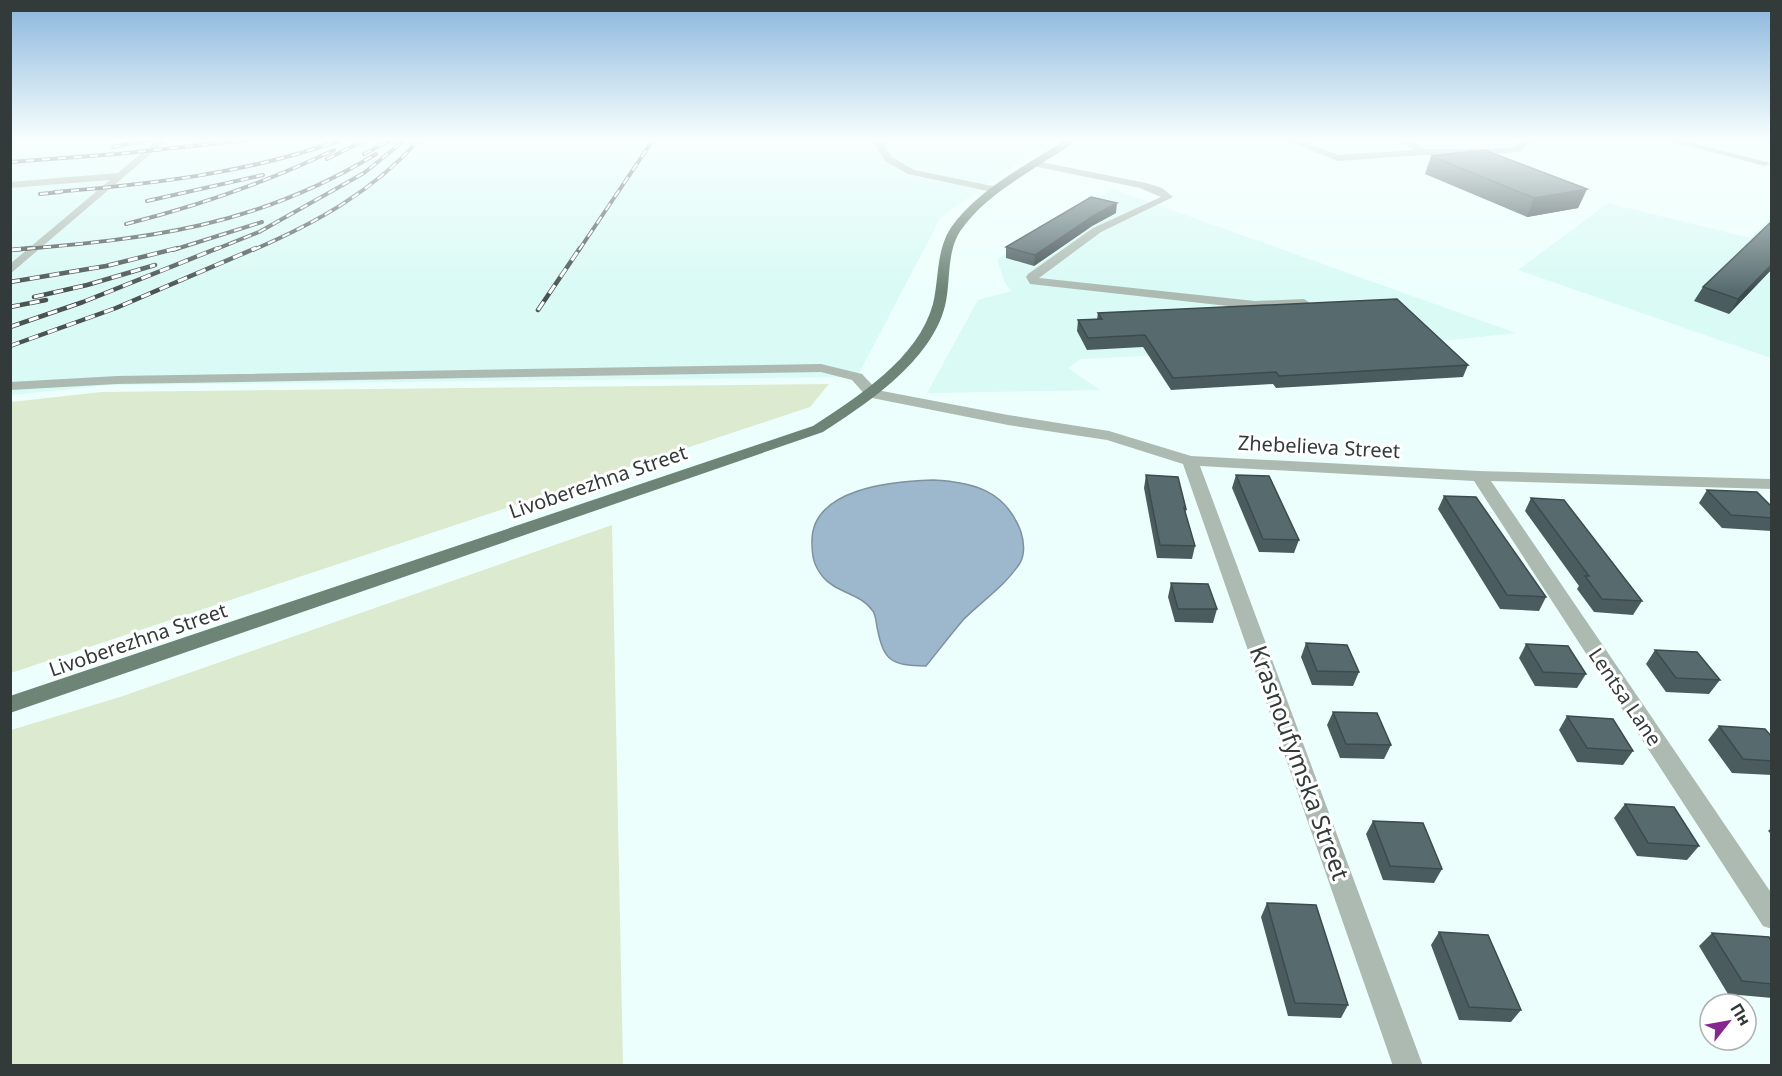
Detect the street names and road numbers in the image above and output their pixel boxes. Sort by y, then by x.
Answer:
street label: Zhebelieva Street [1237,429,1401,464]
street label: Livoberezhna Street [505,438,691,525]
street label: Livoberezhna Street [45,596,231,683]
street label: Krasnoufymska Street [1243,641,1358,885]
street label: Lentsa Lane [1583,642,1668,751]

